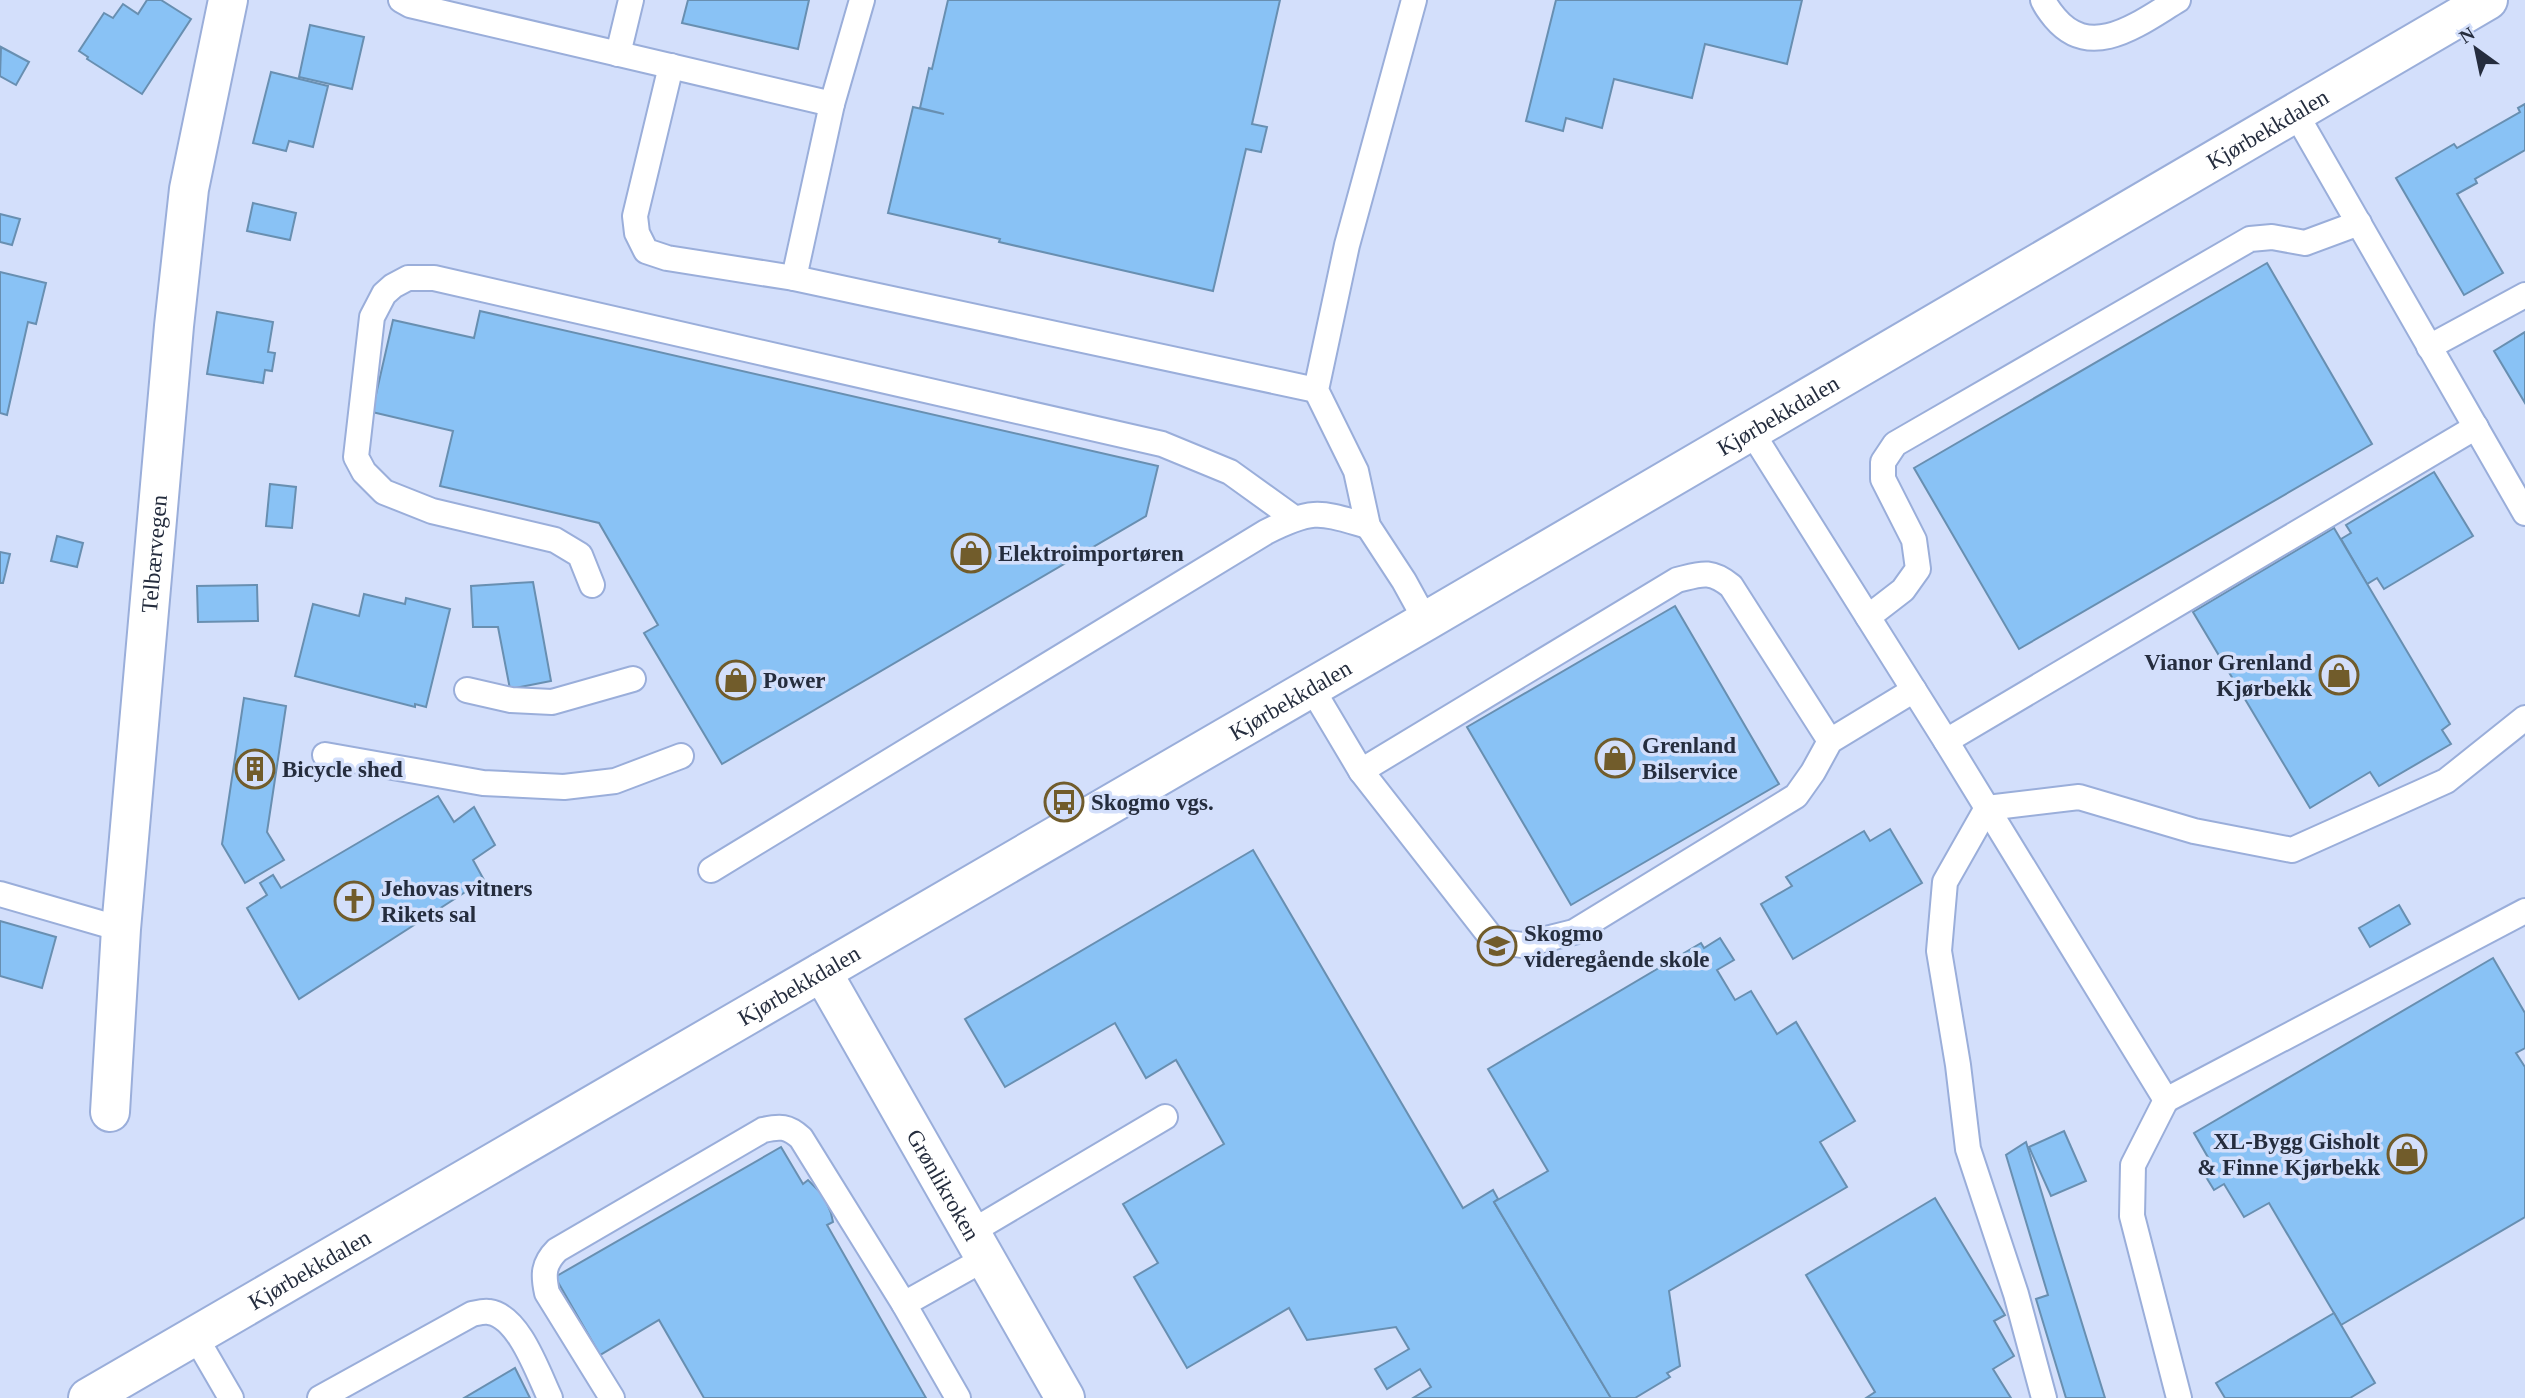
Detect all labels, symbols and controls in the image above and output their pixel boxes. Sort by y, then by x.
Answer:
north arrow [2441,14,2511,84]
text: N [2456,22,2479,48]
street label: Kjørbekkdalen [2202,83,2333,174]
street label: Kjørbekkdalen [1713,370,1844,460]
street label: Telbærvegen [136,493,172,614]
shop icon: Elektroimportøren [950,532,992,574]
place label: Elektroimportøren [998,541,1184,566]
place label: Vianor Grenland Kjørbekk [2144,650,2312,701]
shop icon: Vianor Grenland Kjørbekk [2318,654,2360,696]
street label: Kjørbekkdalen [1225,655,1356,745]
shop icon: Power [715,659,757,701]
place label: Power [763,668,826,693]
place label: Grenland Bilservice [1642,733,1738,784]
shop icon: Grenland Bilservice [1594,737,1636,779]
building icon: Bicycle shed [234,748,276,790]
place label: Bicycle shed [282,757,403,782]
bus stop icon: Skogmo vgs. [1043,781,1085,823]
place label: Skogmo vgs. [1091,790,1214,815]
place label: Jehovas vitners Rikets sal [381,876,532,927]
church icon: Jehovas vitners Rikets sal [333,880,375,922]
place label: Skogmo videregående skole [1524,921,1709,972]
school or university icon: Skogmo videregående skole [1476,925,1518,967]
street label: Kjørbekkdalen [733,940,865,1030]
street label: Grønlikroken [902,1125,985,1245]
place label: XL-Bygg Gisholt & Finne Kjørbekk [2197,1129,2380,1180]
shop icon: XL-Bygg Gisholt & Finne Kjørbekk [2386,1133,2428,1175]
street label: Kjørbekkdalen [244,1224,375,1315]

